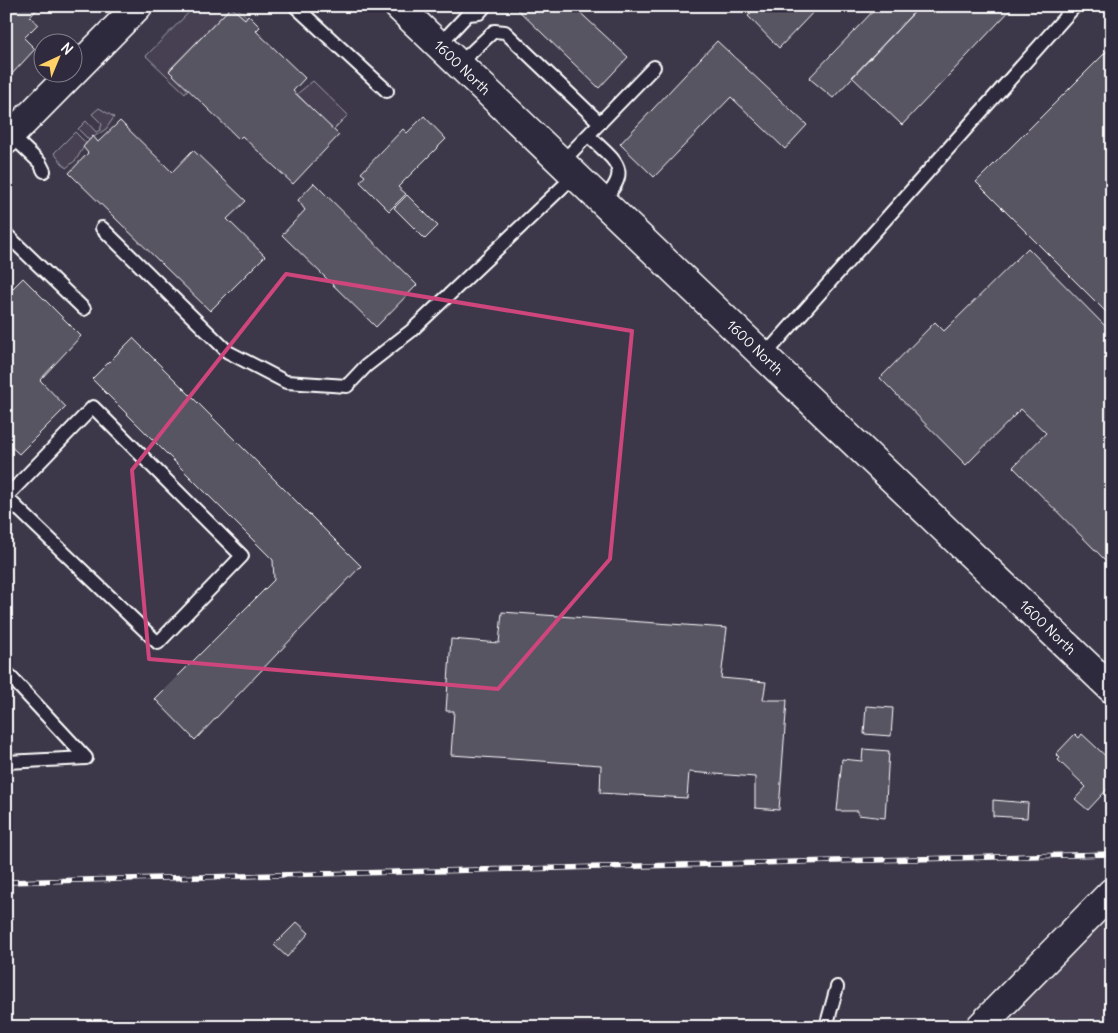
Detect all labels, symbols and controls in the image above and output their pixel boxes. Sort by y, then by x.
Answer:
north arrow [32,32,82,82]
street label: 1600 North [430,36,494,99]
text: N [57,39,77,58]
street label: 1600 North [723,316,787,379]
street label: 1600 North [1016,596,1080,659]

